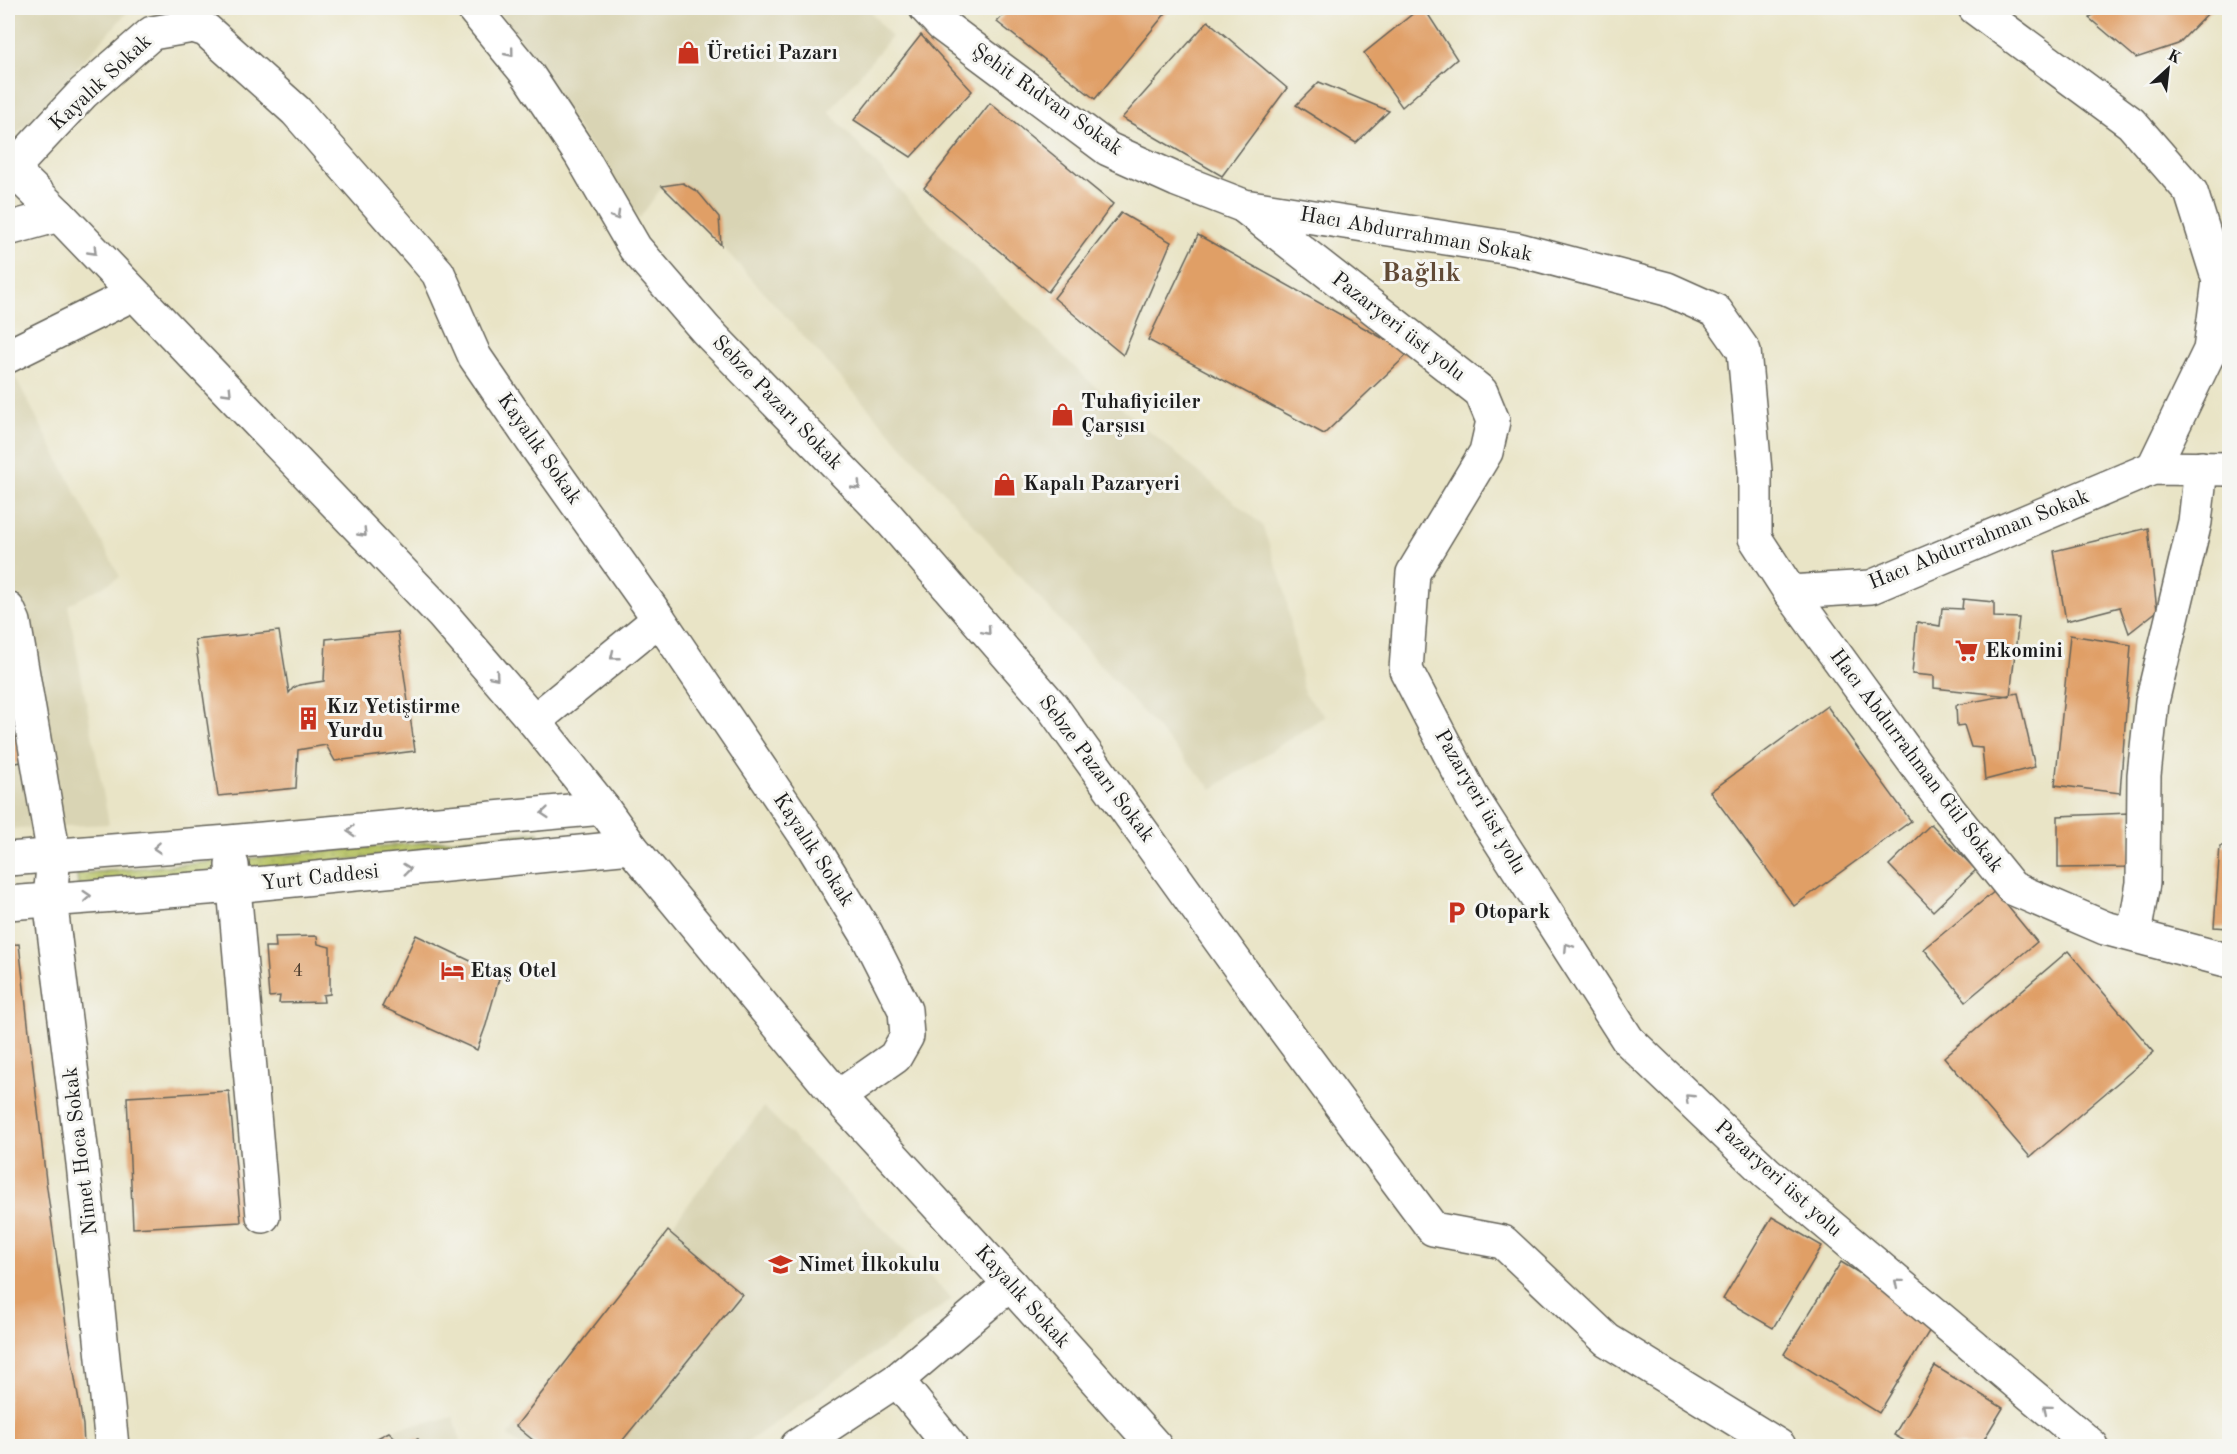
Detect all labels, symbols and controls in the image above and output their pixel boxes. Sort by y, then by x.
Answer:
street label: Kayalık Sokak [46,31,156,135]
north arrow [2138,39,2198,99]
shop icon: Üretici Pazarı [675,40,701,66]
place label: Üretici Pazarı [706,40,838,64]
street label: Şehit Rıdvan Sokak [968,40,1126,160]
one-way arrow [502,46,513,57]
text: K [2165,47,2183,67]
street label: Hacı Abdurrahman Sokak [1298,204,1534,266]
one-way arrow [609,210,620,220]
one-way arrow [86,245,97,255]
district label: Bağlık [1381,260,1461,287]
street label: Pazaryeri üst yolu [1327,269,1469,385]
street label: Sebze Pazarı Sokak [708,332,846,474]
one-way arrow [221,386,232,396]
street label: Kayalık Sokak [493,390,585,509]
place label: Tuhafiyiciler Çarşısı [1081,392,1201,437]
shop icon: Tuhafiyiciler Çarşısı [1050,401,1076,427]
shop icon: Kapalı Pazaryeri [992,471,1018,497]
place label: Kapalı Pazaryeri [1023,474,1180,495]
one-way arrow [850,478,861,489]
street label: Hacı Abdurrahman Sokak [1866,486,2092,594]
one-way arrow [356,526,367,536]
one-way arrow [980,624,991,635]
supermarket icon: Ekomini [1954,638,1980,664]
place label: Ekomini [1985,641,2063,662]
street label: Hacı Abdurrahman Gül Sokak [1825,645,2007,877]
one-way arrow [610,649,621,660]
one-way arrow [488,669,499,680]
street label: Sebze Pazarı Sokak [1034,692,1158,846]
place label: Kız Yetiştirme Yurdu [326,697,460,742]
building icon: Kız Yetiştirme Yurdu [295,706,321,732]
street label: Pazaryeri üst yolu [1430,726,1530,878]
street label: Kayalık Sokak [769,790,857,911]
one-way arrow [541,806,550,819]
one-way arrow [346,824,356,837]
one-way arrow [152,841,161,854]
street label: Yurt Caddesi [260,861,380,895]
one-way arrow [402,863,411,876]
one-way arrow [82,890,91,903]
parking icon: Otopark [1443,899,1469,925]
place label: Otopark [1474,902,1550,923]
one-way arrow [1564,943,1575,954]
hotel icon: Etaş Otel [439,958,465,984]
place label: Etaş Otel [470,961,557,982]
house number: 4 [293,962,303,980]
street label: Nimet Hoca Sokak [60,1066,102,1236]
one-way arrow [1685,1095,1696,1106]
street label: Pazaryeri üst yolu [1710,1117,1846,1241]
street label: Kayalık Sokak [971,1241,1074,1353]
school or university icon: Nimet İlkokulu [767,1252,793,1278]
place label: Nimet İlkokulu [798,1252,940,1276]
one-way arrow [1894,1279,1905,1290]
one-way arrow [2043,1405,2054,1416]

